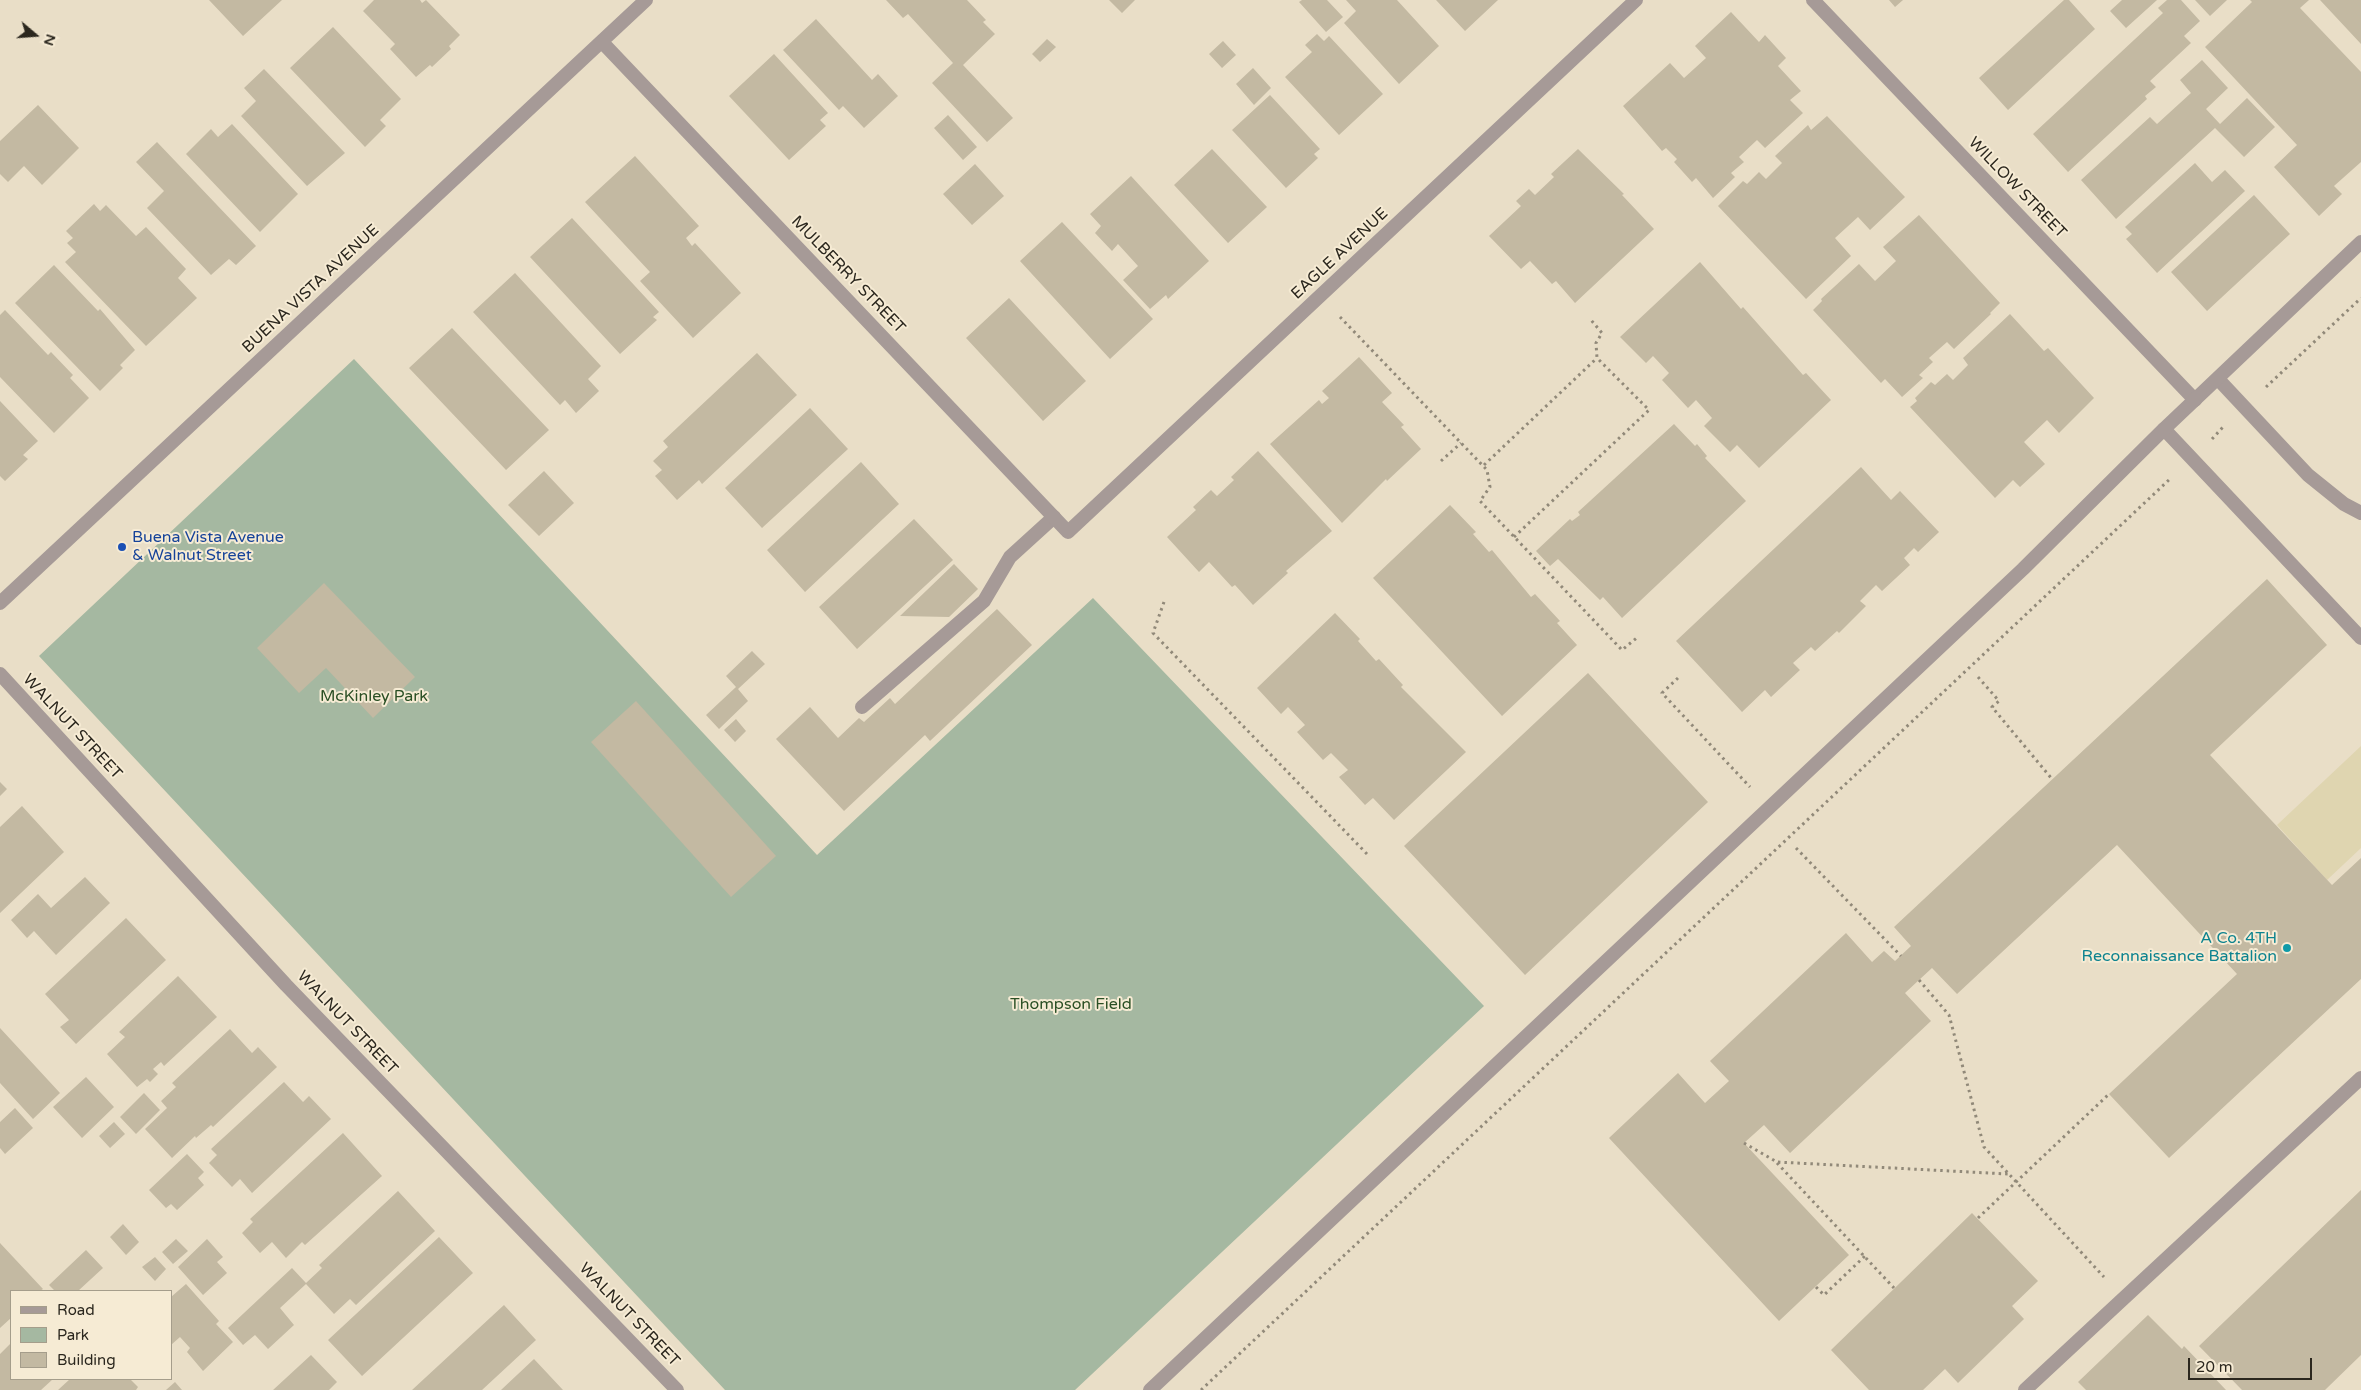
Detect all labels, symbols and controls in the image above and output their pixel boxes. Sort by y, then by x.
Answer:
north arrow [10,10,60,60]
text: N [40,32,60,48]
street label: WILLOW STREET [1964,133,2070,243]
street label: EAGLE AVENUE [1288,204,1392,304]
street label: MULBERRY STREET [787,212,909,338]
street label: BUENA VISTA AVENUE [239,221,383,357]
place label: Buena Vista Avenue & Walnut Street [132,528,284,566]
marker: Buena Vista Avenue & Walnut Street [116,541,128,553]
street label: WALNUT STREET [18,670,126,784]
park label: McKinley Park [320,687,428,707]
place label: A Co. 4TH Reconnaissance Battalion [2082,929,2277,967]
marker: A Co. 4TH Reconnaissance Battalion [2281,942,2293,954]
street label: WALNUT STREET [293,967,401,1079]
park label: Thompson Field [1010,995,1132,1015]
street label: WALNUT STREET [575,1259,683,1371]
legend [10,1290,172,1380]
text: Road [57,1301,95,1319]
text: Park [57,1326,89,1344]
scale bar [2191,1348,2315,1380]
text: Building [57,1351,116,1369]
text: 20 m [2196,1358,2233,1376]

